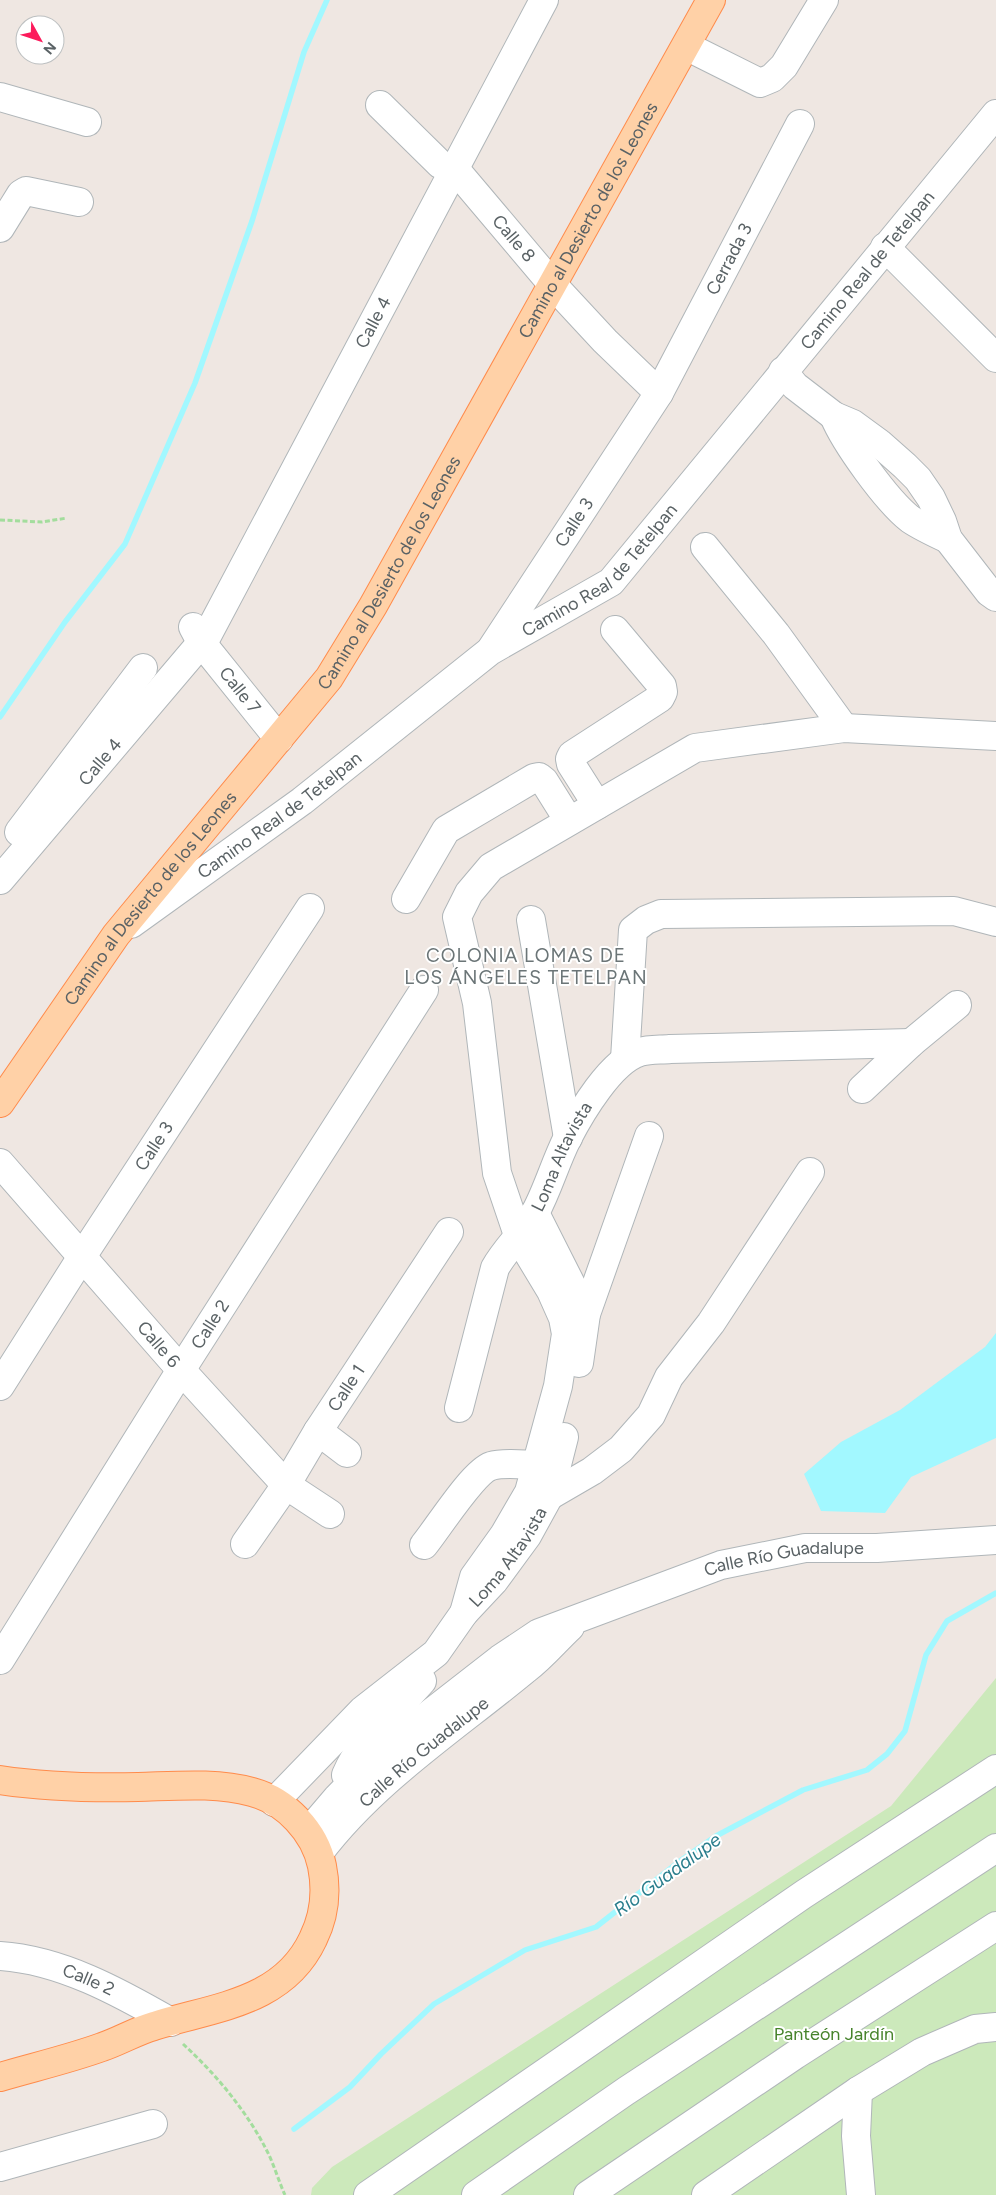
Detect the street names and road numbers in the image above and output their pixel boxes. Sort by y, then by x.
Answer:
street label: Camino al Desierto de los Leones [514,98,663,342]
street label: Camino Real de Tetelpan [796,186,939,354]
street label: Calle 8 [487,210,540,267]
street label: Cerrada 3 [701,219,757,299]
street label: Calle 4 [350,293,396,352]
street label: Camino al Desierto de los Leones [313,452,465,694]
street label: Calle 3 [550,494,598,551]
street label: Camino Real de Tetelpan [518,499,682,642]
street label: Calle 7 [214,662,266,719]
street label: Calle 4 [74,733,127,790]
street label: Camino Real de Tetelpan [193,747,366,884]
street label: Camino al Desierto de los Leones [60,787,241,1010]
street label: Loma Altavista [527,1098,597,1215]
street label: Calle 3 [130,1118,178,1175]
street label: Calle 2 [186,1296,234,1353]
street label: Calle 6 [132,1317,185,1372]
street label: Calle 1 [323,1360,370,1416]
street label: Loma Altavista [464,1503,552,1612]
street label: Calle Río Guadalupe [701,1536,864,1581]
street label: Calle Río Guadalupe [354,1692,493,1812]
street label: Calle 2 [59,1959,118,2000]

